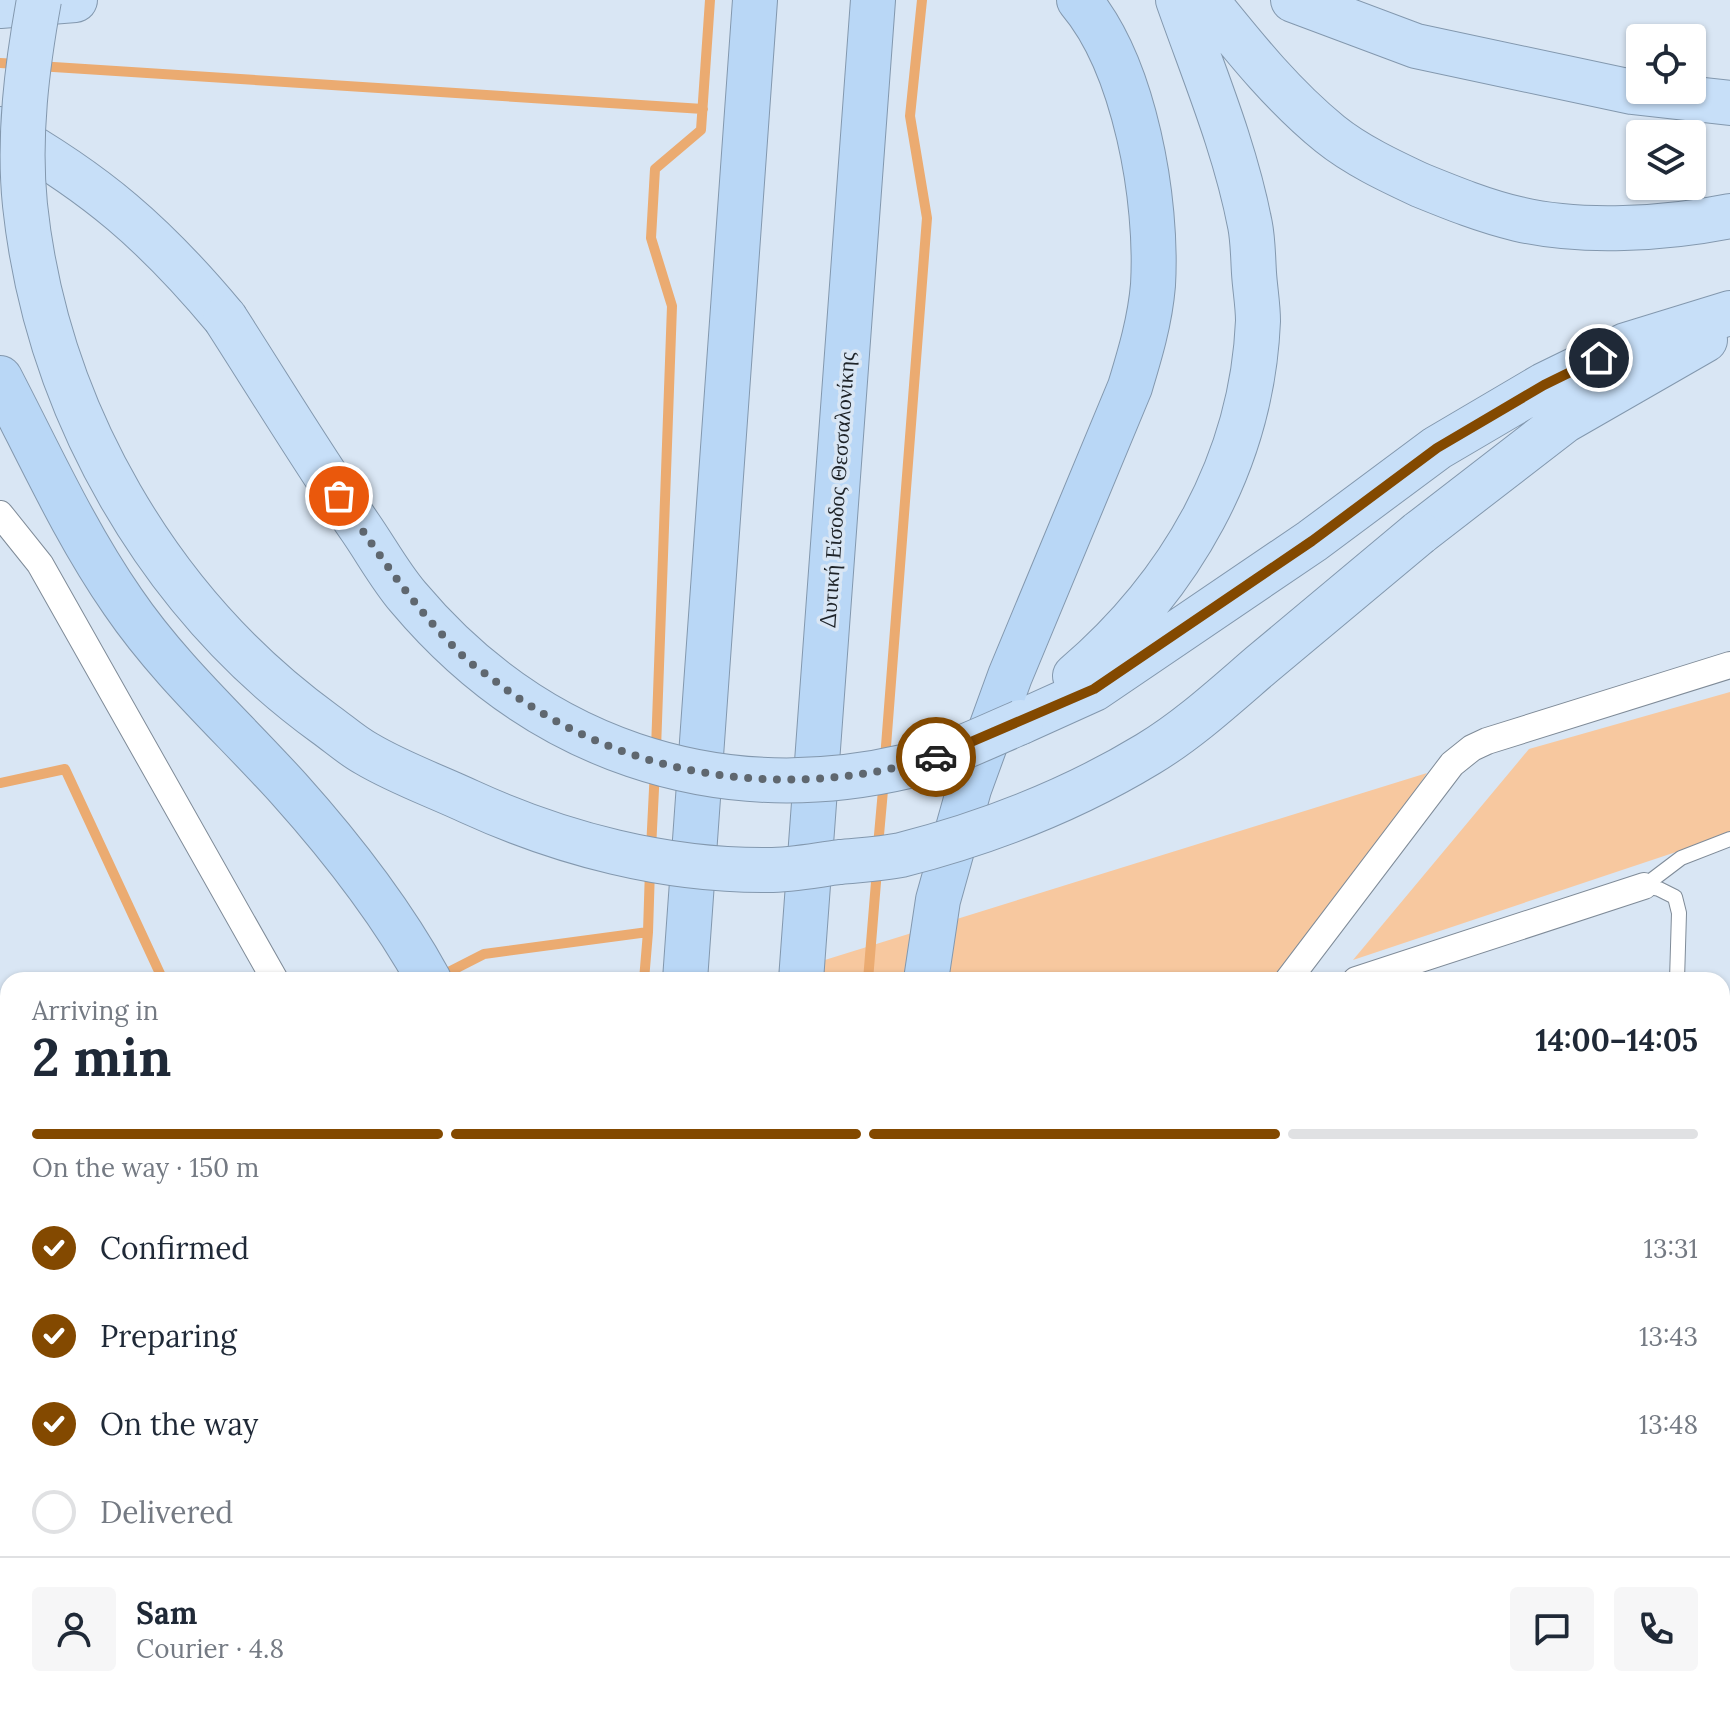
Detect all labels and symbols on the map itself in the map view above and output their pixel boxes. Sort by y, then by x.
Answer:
pin [1565,324,1633,392]
street label: Δυτική Είσοδος Θεσσαλονίκης [813,351,861,629]
pin [305,462,373,530]
courier [896,717,976,797]

